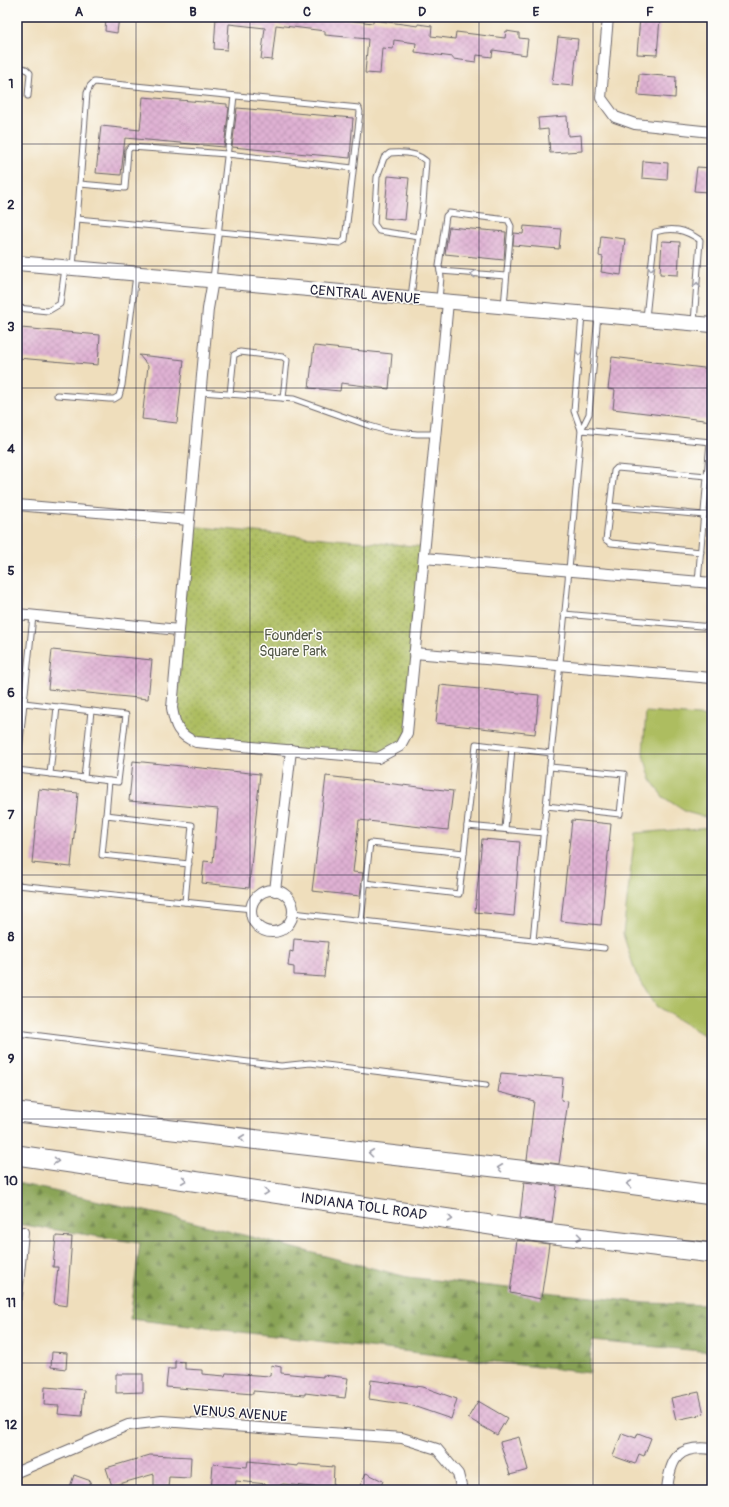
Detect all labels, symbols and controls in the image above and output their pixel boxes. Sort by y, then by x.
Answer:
text: A [75,4,84,20]
text: B [189,4,197,20]
text: C [303,4,311,20]
text: D [418,4,426,20]
text: E [533,4,540,20]
text: F [646,4,654,20]
text: 1 [8,76,14,92]
text: 2 [7,197,15,213]
one-way arrow [647,265,656,271]
one-way arrow [470,269,476,278]
street label: CENTRAL AVENUE [309,281,421,308]
one-way arrow [692,282,701,288]
text: 3 [7,319,15,335]
one-way arrow [575,350,584,356]
text: 4 [7,441,15,457]
text: 5 [7,563,15,579]
park label: Founder's Square Park [259,627,327,660]
text: 6 [7,685,15,701]
text: 7 [8,807,15,823]
text: 8 [8,929,15,945]
text: 9 [8,1051,15,1067]
one-way arrow [239,1134,245,1143]
one-way arrow [368,1149,374,1158]
one-way arrow [53,1156,59,1165]
one-way arrow [497,1164,503,1173]
text: 10 [4,1173,18,1189]
one-way arrow [181,1175,187,1184]
one-way arrow [626,1180,632,1189]
one-way arrow [263,1187,269,1196]
street label: INDIANA TOLL ROAD [300,1189,428,1224]
one-way arrow [447,1214,453,1223]
one-way arrow [576,1232,582,1241]
text: 11 [6,1295,16,1311]
street label: VENUS AVENUE [192,1402,288,1425]
text: 12 [5,1417,17,1433]

